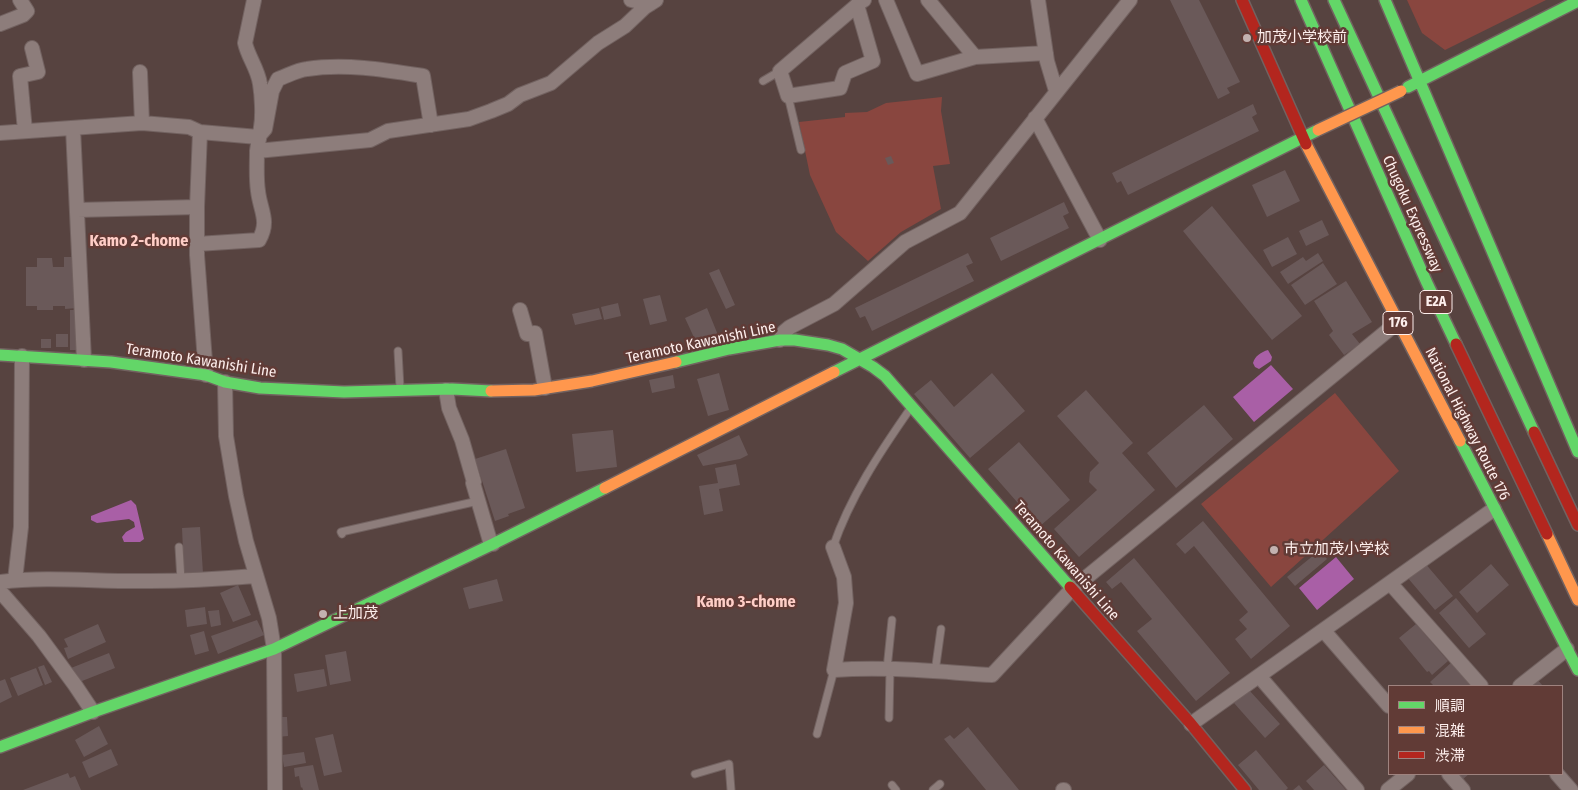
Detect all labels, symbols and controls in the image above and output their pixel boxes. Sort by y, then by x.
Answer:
place label: 加茂小学校前 [1257,29,1347,47]
marker: 加茂小学校前 [1241,32,1253,44]
street label: Chugoku Expressway [1378,153,1446,275]
district label: Kamo 2-chome [90,232,188,252]
road number: E2A [1420,290,1452,314]
road number: 176 [1383,312,1413,334]
street label: Teramoto Kawanishi Line [625,318,777,368]
street label: Teramoto Kawanishi Line [124,340,278,382]
street label: National Highway Route 176 [1421,345,1513,503]
street label: Teramoto Kawanishi Line [1009,498,1123,624]
place label: 市立加茂小学校 [1284,541,1389,559]
marker: 市立加茂小学校 [1268,544,1280,556]
district label: Kamo 3-chome [697,593,795,613]
place label: 上加茂 [333,605,378,623]
marker: 上加茂 [317,608,329,620]
legend [1388,685,1563,775]
text: 順調 [1435,697,1465,715]
text: 混雑 [1435,722,1465,740]
text: 渋滞 [1435,747,1465,765]

